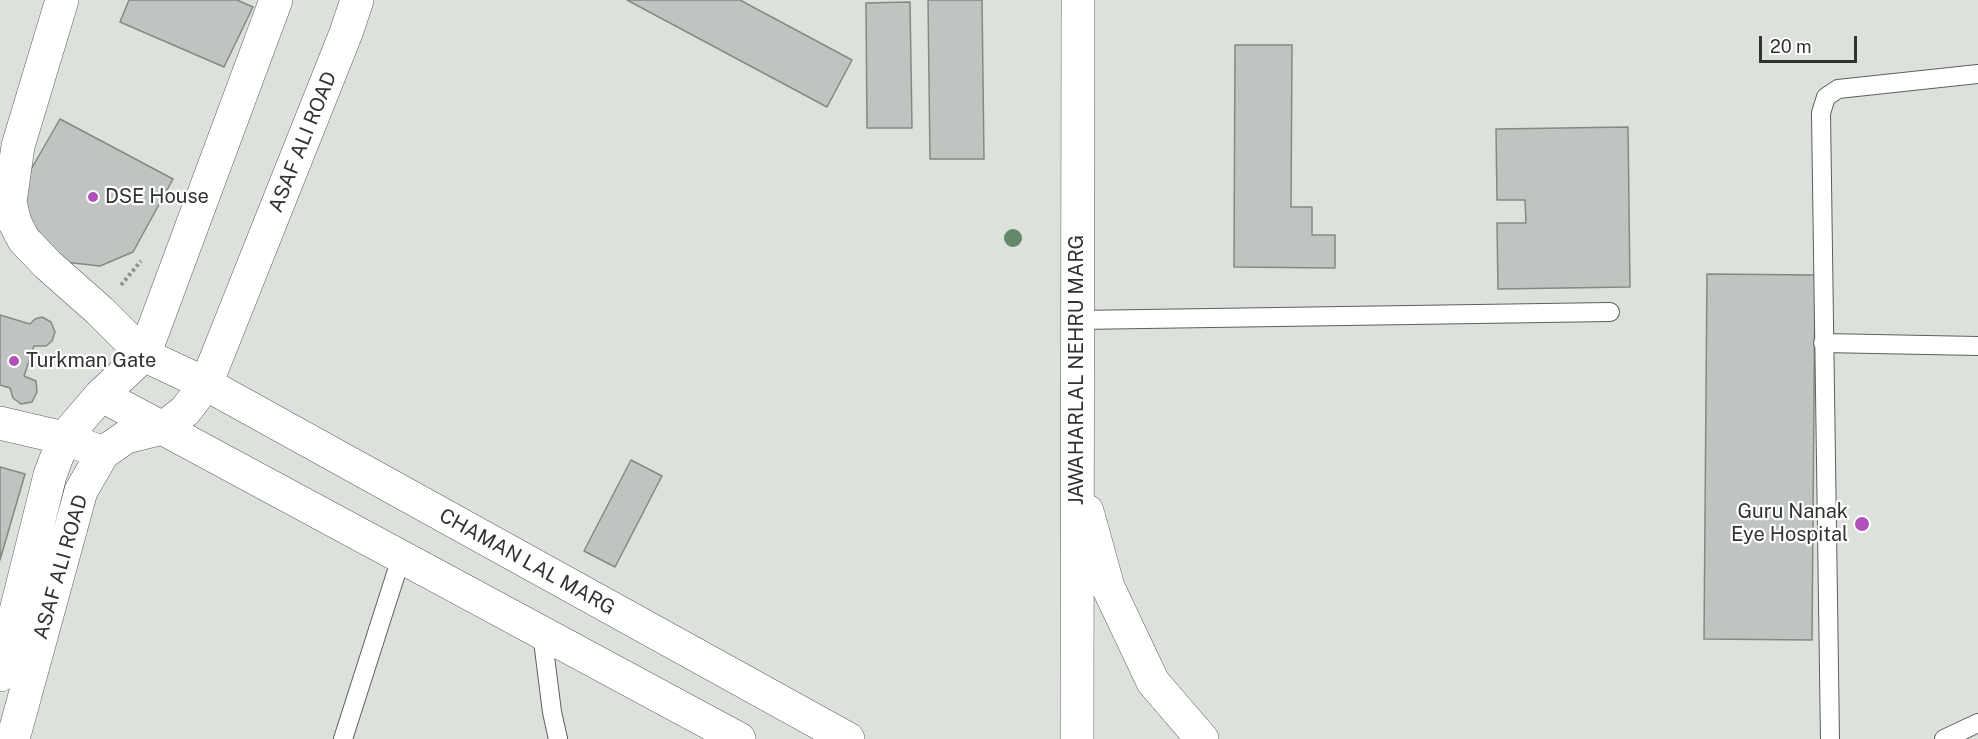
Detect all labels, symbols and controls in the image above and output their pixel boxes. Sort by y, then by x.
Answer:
scale bar [1762,24,1860,62]
text: 20 m [1770,36,1812,57]
street label: ASAF ALI ROAD [264,68,342,216]
place label: DSE House [105,185,209,209]
marker: DSE House [86,190,100,204]
street label: JAWAHARLAL NEHRU MARG [1065,235,1089,505]
place label: Turkman Gate [26,349,156,373]
marker: Turkman Gate [7,354,21,368]
street label: ASAF ALI ROAD [29,492,93,642]
place label: Guru Nanak Eye Hospital [1731,500,1848,547]
street label: CHAMAN LAL MARG [435,504,619,620]
marker: Guru Nanak Eye Hospital [1853,515,1871,533]

